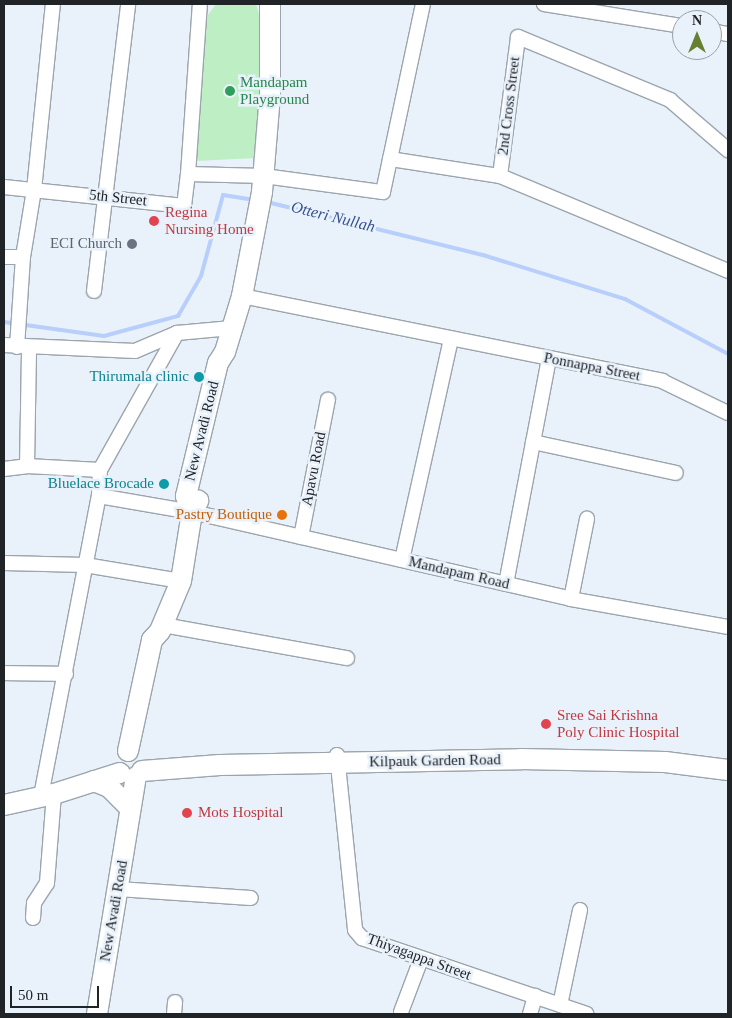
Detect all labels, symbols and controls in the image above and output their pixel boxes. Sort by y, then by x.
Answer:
north arrow [672,10,722,60]
text: N [692,13,702,28]
street label: 2nd Cross Street [494,56,524,156]
place label: Mandapam Playground [240,73,309,108]
marker: Mandapam Playground [224,85,236,97]
street label: 5th Street [88,186,148,210]
water label: Otteri Nullah [289,197,377,237]
place label: Regina Nursing Home [165,203,254,238]
marker: Regina Nursing Home [147,214,161,228]
place label: ECI Church [50,235,122,253]
marker: ECI Church [126,238,138,250]
street label: Ponnappa Street [542,349,642,385]
place label: Thirumala clinic [89,368,189,386]
marker: Thirumala clinic [193,371,205,383]
street label: New Avadi Road [181,379,223,483]
street label: Apavu Road [298,430,330,508]
place label: Bluelace Brocade [48,475,154,493]
marker: Bluelace Brocade [158,478,170,490]
place label: Pastry Boutique [176,506,272,524]
marker: Pastry Boutique [276,509,288,521]
street label: Mandapam Road [407,553,511,593]
place label: Sree Sai Krishna Poly Clinic Hospital [557,706,680,741]
marker: Sree Sai Krishna Poly Clinic Hospital [539,717,553,731]
street label: Kilpauk Garden Road [369,751,501,771]
place label: Mots Hospital [198,804,283,822]
marker: Mots Hospital [180,806,194,820]
street label: New Avadi Road [96,859,132,963]
street label: Thiyagappa Street [364,930,474,984]
scale bar [12,976,101,1008]
text: 50 m [18,987,48,1003]

